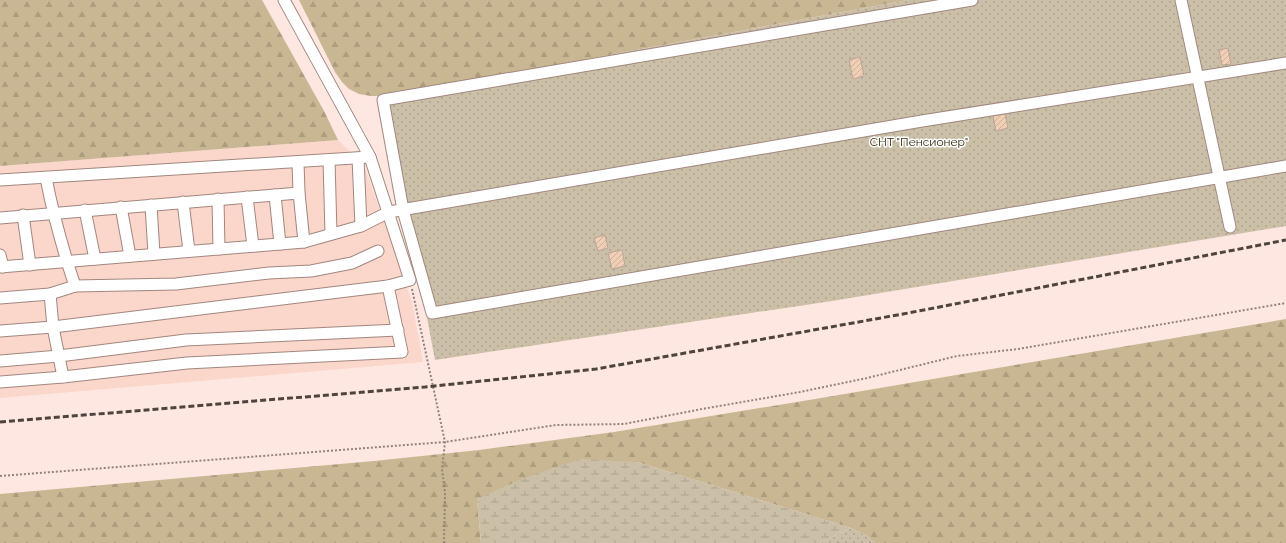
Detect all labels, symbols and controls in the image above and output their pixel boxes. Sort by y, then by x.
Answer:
park label: СНТ "Пенсионер" [870,135,968,149]

